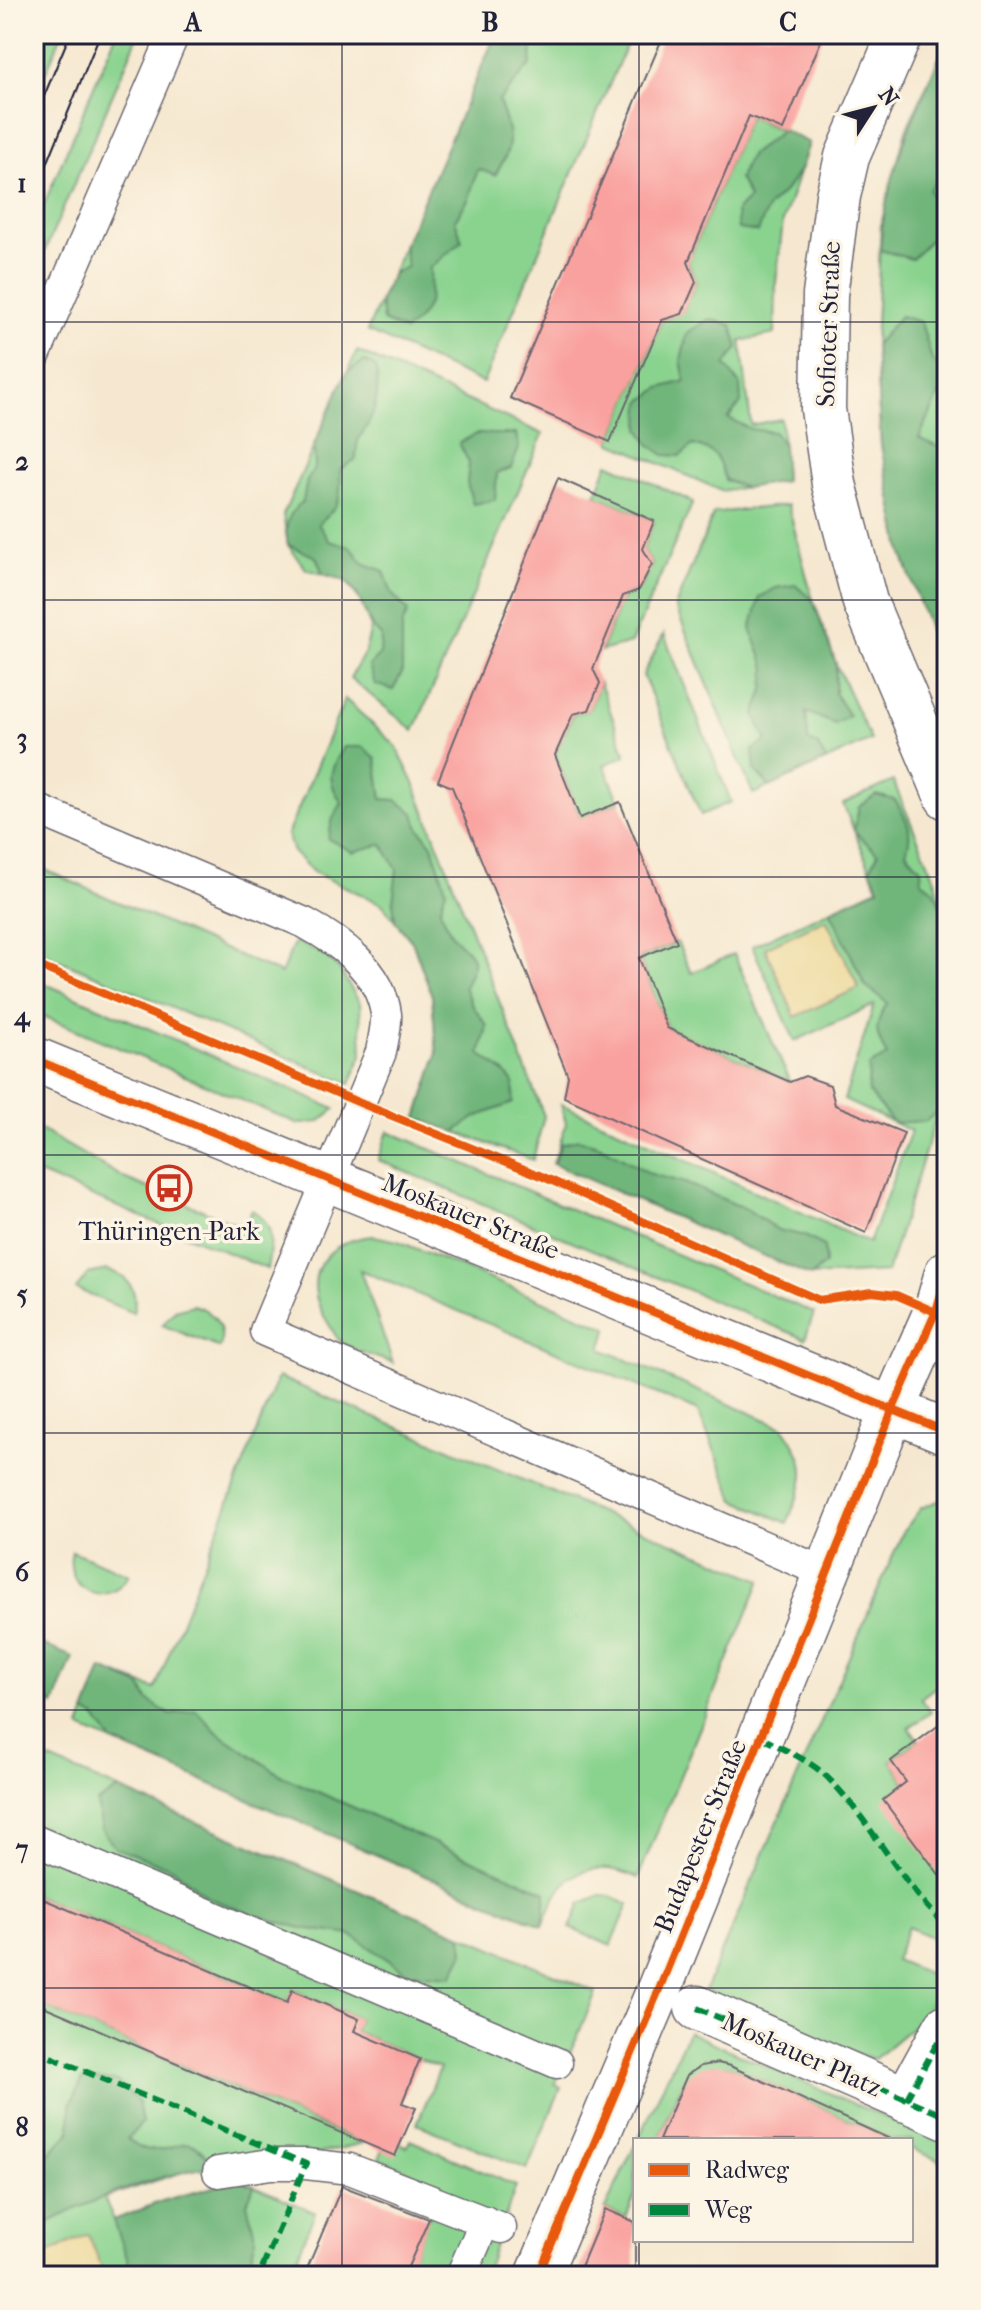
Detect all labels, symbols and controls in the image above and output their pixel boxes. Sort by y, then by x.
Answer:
text: A [183,7,203,38]
text: B [482,7,499,38]
text: C [779,7,797,38]
north arrow [833,68,913,148]
text: N [873,82,904,111]
text: 1 [17,168,27,199]
street label: Sofioter Straße [810,240,847,407]
text: 2 [15,446,29,477]
text: 3 [17,723,27,754]
text: 4 [13,1001,31,1033]
bus stop icon: Thüringen-Park [145,1164,193,1212]
street label: Moskauer Straße [378,1167,564,1266]
place label: Thüringen-Park [78,1216,260,1247]
text: 5 [16,1279,28,1310]
text: 6 [15,1557,30,1588]
street label: Budapester Straße [648,1735,753,1937]
text: 7 [15,1834,29,1865]
street label: Moskauer Platz [717,2005,886,2103]
text: 8 [15,2112,29,2143]
legend [633,2138,913,2242]
text: Radweg [705,2156,790,2184]
text: Weg [704,2196,753,2224]

